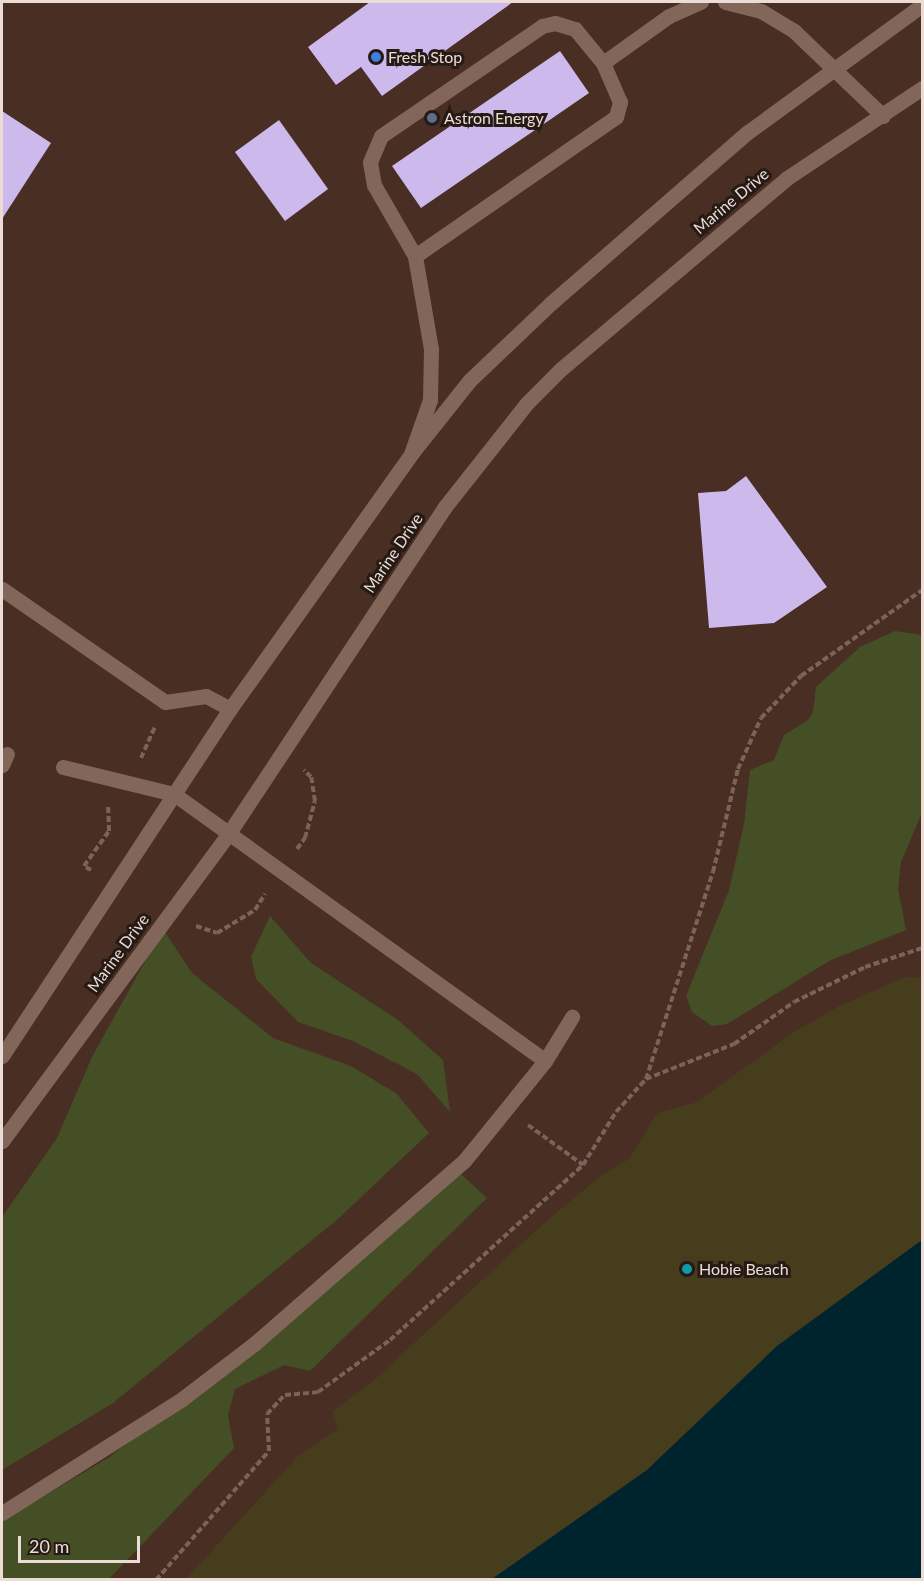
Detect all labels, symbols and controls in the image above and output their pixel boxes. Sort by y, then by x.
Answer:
place label: Fresh Stop [388,47,462,67]
marker: Fresh Stop [369,50,383,64]
place label: Astron Energy [444,108,544,128]
marker: Astron Energy [425,111,439,125]
street label: Marine Drive [690,164,772,238]
street label: Marine Drive [359,510,427,596]
street label: Marine Drive [83,910,153,996]
place label: Hobie Beach [699,1259,789,1279]
marker: Hobie Beach [680,1262,694,1276]
scale bar [21,1524,142,1562]
text: 20 m [29,1535,69,1557]

